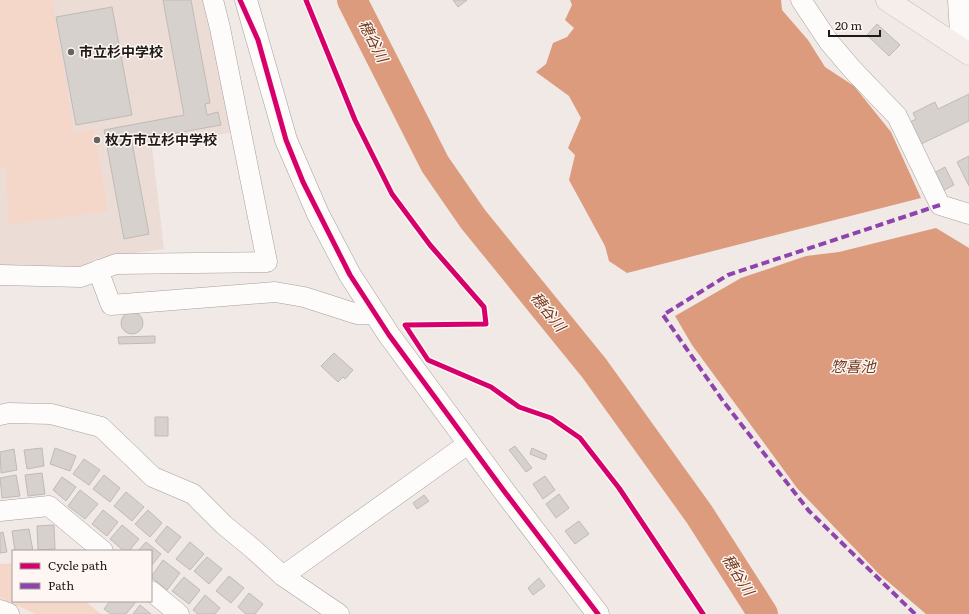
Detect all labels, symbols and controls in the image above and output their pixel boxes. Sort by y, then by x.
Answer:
scale bar [829,12,880,38]
water label: 穂谷川 [354,15,396,67]
text: 20 m [835,16,862,34]
place label: 市立杉中学校 [79,41,163,61]
marker: 市立杉中学校 [66,47,76,57]
place label: 枚方市立杉中学校 [105,129,217,149]
marker: 枚方市立杉中学校 [92,135,102,145]
water label: 穂谷川 [526,286,574,337]
water label: 惣喜池 [830,354,877,377]
water label: 穂谷川 [718,549,762,601]
legend [12,550,152,602]
text: Cycle path [48,556,108,574]
text: Path [48,576,74,594]

